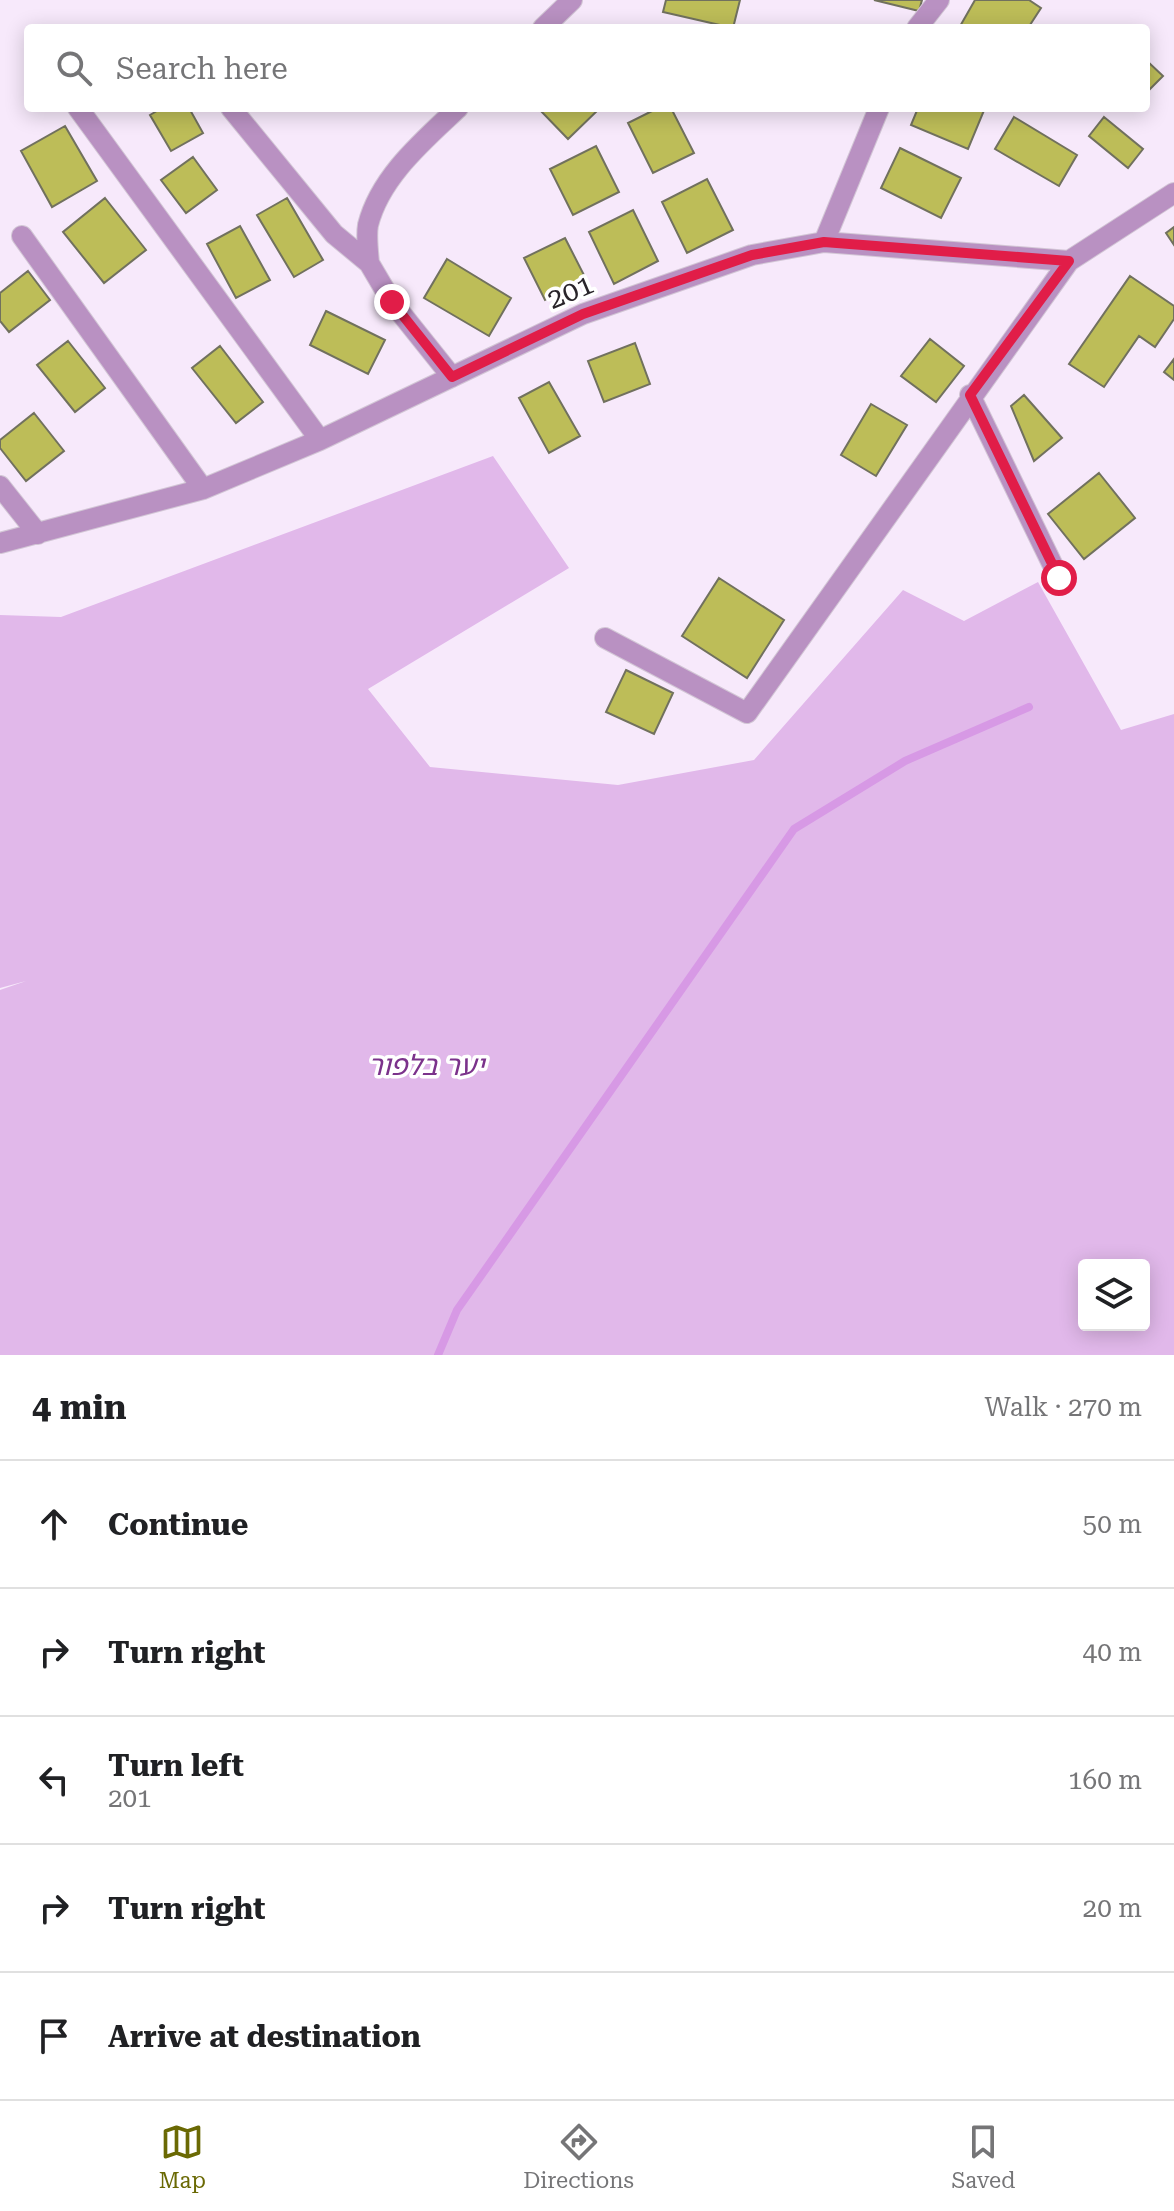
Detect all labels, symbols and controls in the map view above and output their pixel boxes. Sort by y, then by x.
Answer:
search box [24,24,1150,112]
icon: search [52,46,96,90]
text: Search here [116,51,288,86]
street label: 201 [542,267,598,316]
route end [374,284,410,320]
route start [1041,560,1077,596]
park label: יער בלפור [368,1049,487,1082]
map controls [1078,1259,1150,1331]
button: layers [1078,1259,1150,1331]
text: 4 min [32,1387,127,1427]
text: Walk · 270 m [984,1392,1142,1422]
icon: ahead [32,1502,76,1546]
text: Continue [108,1507,248,1542]
text: 50 m [1083,1509,1142,1539]
icon: right [32,1630,76,1674]
text: Turn right [108,1635,265,1670]
text: 40 m [1083,1637,1142,1667]
text: Turn left [108,1748,244,1783]
icon: left [32,1758,76,1802]
text: 160 m [1068,1765,1142,1795]
text: 201 [108,1783,152,1813]
icon: right [32,1886,76,1930]
text: Turn right [108,1891,265,1926]
text: 20 m [1083,1893,1142,1923]
icon: arrive [32,2014,76,2058]
text: Arrive at destination [108,2019,421,2054]
tab: Map [159,2120,206,2193]
tab: Directions [523,2120,634,2193]
tab: Saved [951,2120,1015,2193]

